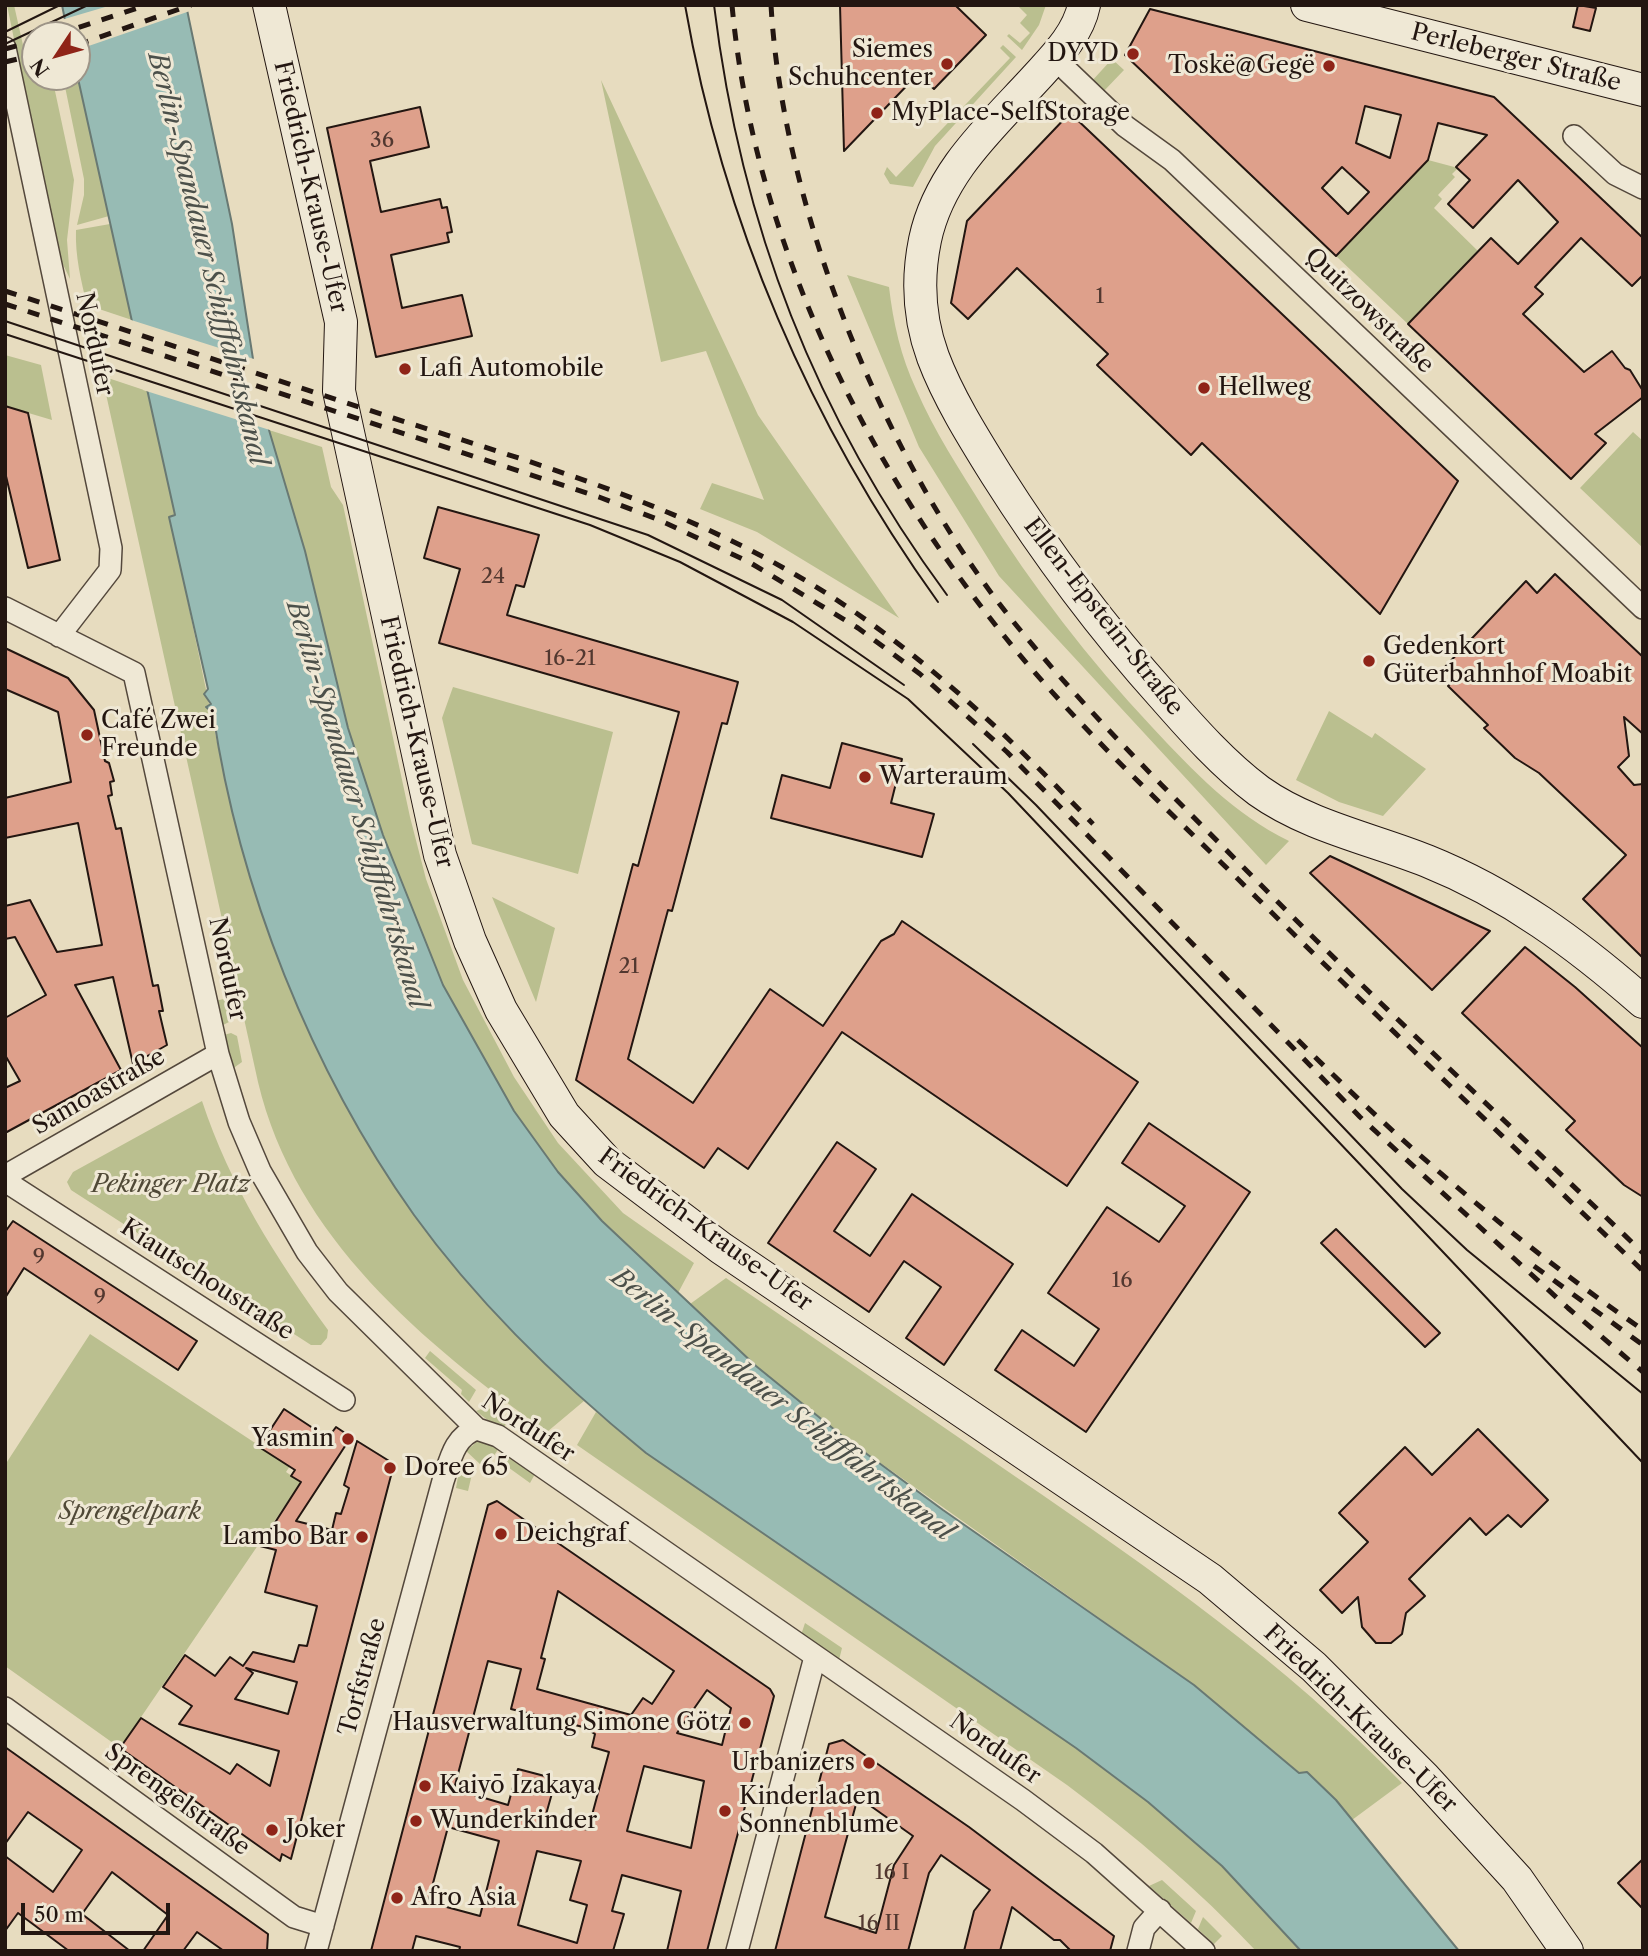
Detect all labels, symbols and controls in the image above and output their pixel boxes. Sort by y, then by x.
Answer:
street label: Perleberger Straße [1408,18,1624,98]
north arrow [21,21,91,91]
place label: Siemes Schuhcenter [788,36,933,92]
place label: DYYD [1047,40,1119,68]
marker: DYYD [1125,46,1141,62]
water label: Berlin-Spandauer Schifffahrtskanal [140,49,274,469]
place label: Toskë@Gegë [1168,52,1315,80]
text: N [26,54,54,81]
marker: Siemes Schuhcenter [939,56,955,72]
street label: Friedrich-Krause-Ufer [267,58,353,316]
marker: Toskë@Gegë [1321,58,1337,74]
place label: MyPlace-SelfStorage [891,99,1130,127]
marker: MyPlace-SelfStorage [869,105,885,121]
house number: 36 [370,128,394,154]
street label: Quitzowstraße [1299,242,1439,380]
house number: 1 [1096,284,1104,310]
street label: Nordufer [69,290,119,398]
place label: Lafi Automobile [419,355,604,383]
marker: Lafi Automobile [397,361,413,377]
place label: Hellweg [1218,374,1311,402]
marker: Hellweg [1196,380,1212,396]
street label: Ellen-Epstein-Straße [1017,513,1189,721]
house number: 24 [481,564,505,590]
water label: Berlin-Spandauer Schifffahrtskanal [279,597,433,1013]
street label: Friedrich-Krause-Ufer [373,613,459,871]
place label: Gedenkort Güterbahnhof Moabit [1383,633,1632,689]
house number: 16-21 [544,646,596,672]
marker: Gedenkort Güterbahnhof Moabit [1361,653,1377,669]
place label: Café Zwei Freunde [101,707,216,763]
marker: Café Zwei Freunde [79,727,95,743]
place label: Warteraum [879,763,1008,791]
marker: Warteraum [857,769,873,785]
street label: Nordufer [202,915,252,1023]
house number: 21 [619,954,639,980]
street label: Samoastraße [28,1042,170,1142]
street label: Friedrich-Krause-Ufer [592,1143,818,1317]
park label: Pekinger Platz [92,1171,250,1199]
street label: Kiautschoustraße [115,1213,299,1347]
house number: 9 [33,1245,45,1271]
water label: Berlin-Spandauer Schifffahrtskanal [605,1262,959,1548]
house number: 16 [1111,1268,1133,1294]
house number: 9 [94,1285,106,1311]
street label: Nordufer [476,1387,580,1469]
place label: Yasmin [252,1425,334,1453]
marker: Yasmin [340,1431,356,1447]
place label: Doree 65 [404,1454,508,1482]
marker: Doree 65 [382,1460,398,1476]
park label: Sprengelpark [59,1498,201,1526]
place label: Deichgraf [515,1520,627,1548]
place label: Lambo Bar [222,1523,348,1551]
marker: Deichgraf [493,1526,509,1542]
marker: Lambo Bar [354,1529,370,1545]
street label: Torfstraße [333,1615,393,1739]
street label: Friedrich-Krause-Ufer [1257,1619,1463,1819]
street label: Nordufer [944,1707,1046,1791]
place label: Hausverwaltung Simone Götz [392,1709,731,1737]
marker: Hausverwaltung Simone Götz [737,1715,753,1731]
street label: Sprengelstraße [99,1738,255,1862]
place label: Urbanizers [731,1749,855,1777]
marker: Urbanizers [861,1755,877,1771]
place label: Kaiyō Izakaya [439,1772,596,1800]
marker: Kaiyō Izakaya [417,1778,433,1794]
place label: Kinderladen Sonnenblume [739,1783,899,1839]
marker: Kinderladen Sonnenblume [717,1803,733,1819]
place label: Wunderkinder [430,1807,597,1835]
marker: Wunderkinder [408,1813,424,1829]
place label: Joker [286,1816,345,1844]
marker: Joker [264,1822,280,1838]
house number: 16 I [875,1860,909,1886]
place label: Afro Asia [411,1884,516,1912]
scale bar [24,1890,173,1934]
marker: Afro Asia [389,1890,405,1906]
text: 50 m [34,1902,84,1927]
house number: 16 II [858,1911,900,1937]

